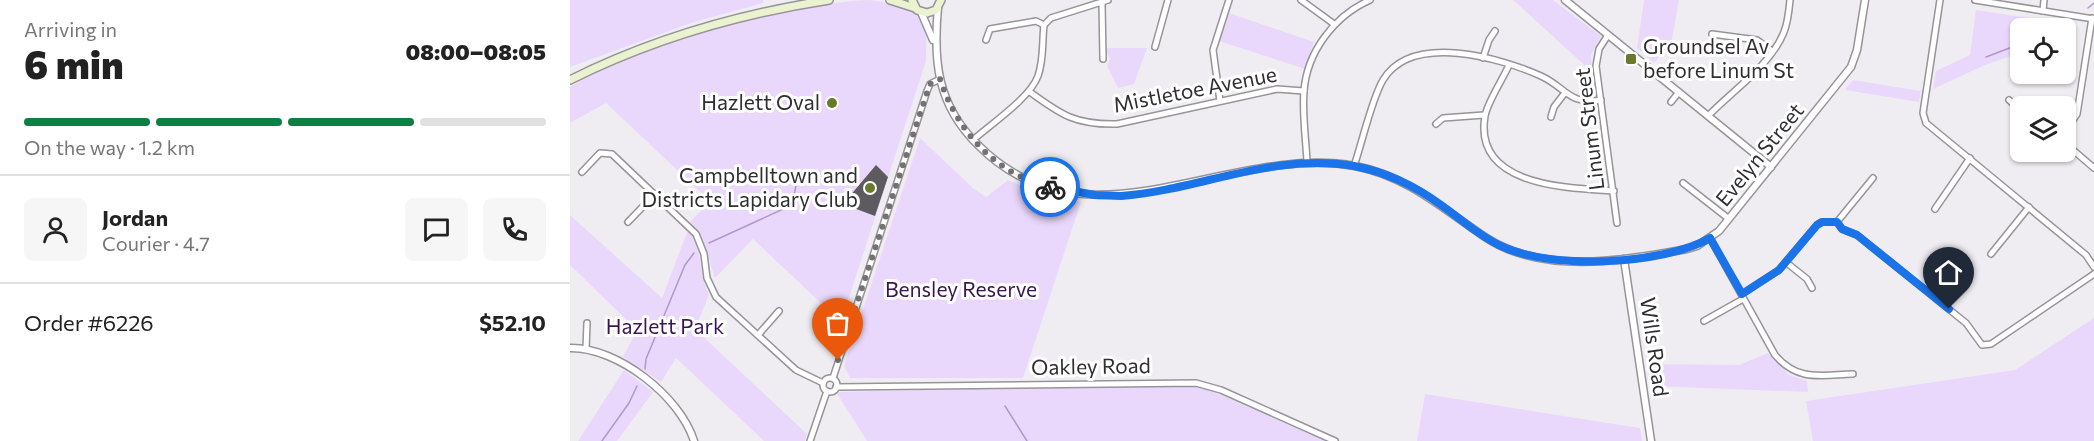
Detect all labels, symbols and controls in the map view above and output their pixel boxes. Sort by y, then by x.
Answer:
text: Arriving in [24,17,117,41]
map controls [2010,18,2076,162]
button: locate [2010,18,2076,84]
place label: Groundsel Av before Linum St [1643,33,1794,82]
text: 08:00–08:05 [406,38,546,65]
text: 6 min [24,39,124,87]
marker: Groundsel Av before Linum St [1624,52,1638,66]
street label: Mistletoe Avenue [1111,60,1279,117]
street label: Linum Street [1569,67,1608,192]
place label: Hazlett Oval [701,89,820,114]
marker: Hazlett Oval [825,96,839,110]
button: layers [2010,96,2076,162]
street label: Evelyn Street [1710,98,1808,211]
text: On the way · 1.2 km [24,135,195,159]
courier [1020,157,1080,217]
place label: Campbelltown and Districts Lapidary Club [642,162,858,211]
icon: bike [1034,171,1067,204]
marker: Campbelltown and Districts Lapidary Club [863,181,877,195]
button: person [24,198,87,261]
button: chat [405,198,468,261]
button: phone [483,198,546,261]
text: Jordan [102,204,168,231]
text: Courier · 4.7 [102,231,210,255]
pin [1923,247,1974,309]
icon: home [1932,256,1965,289]
park label: Bensley Reserve [885,276,1037,301]
street label: Wills Road [1636,295,1675,398]
pin [812,298,863,360]
icon: bag [821,307,854,340]
text: Order #6226 [24,309,154,336]
text: $52.10 [479,309,546,336]
park label: Hazlett Park [606,313,724,338]
street label: Oakley Road [1031,352,1151,379]

